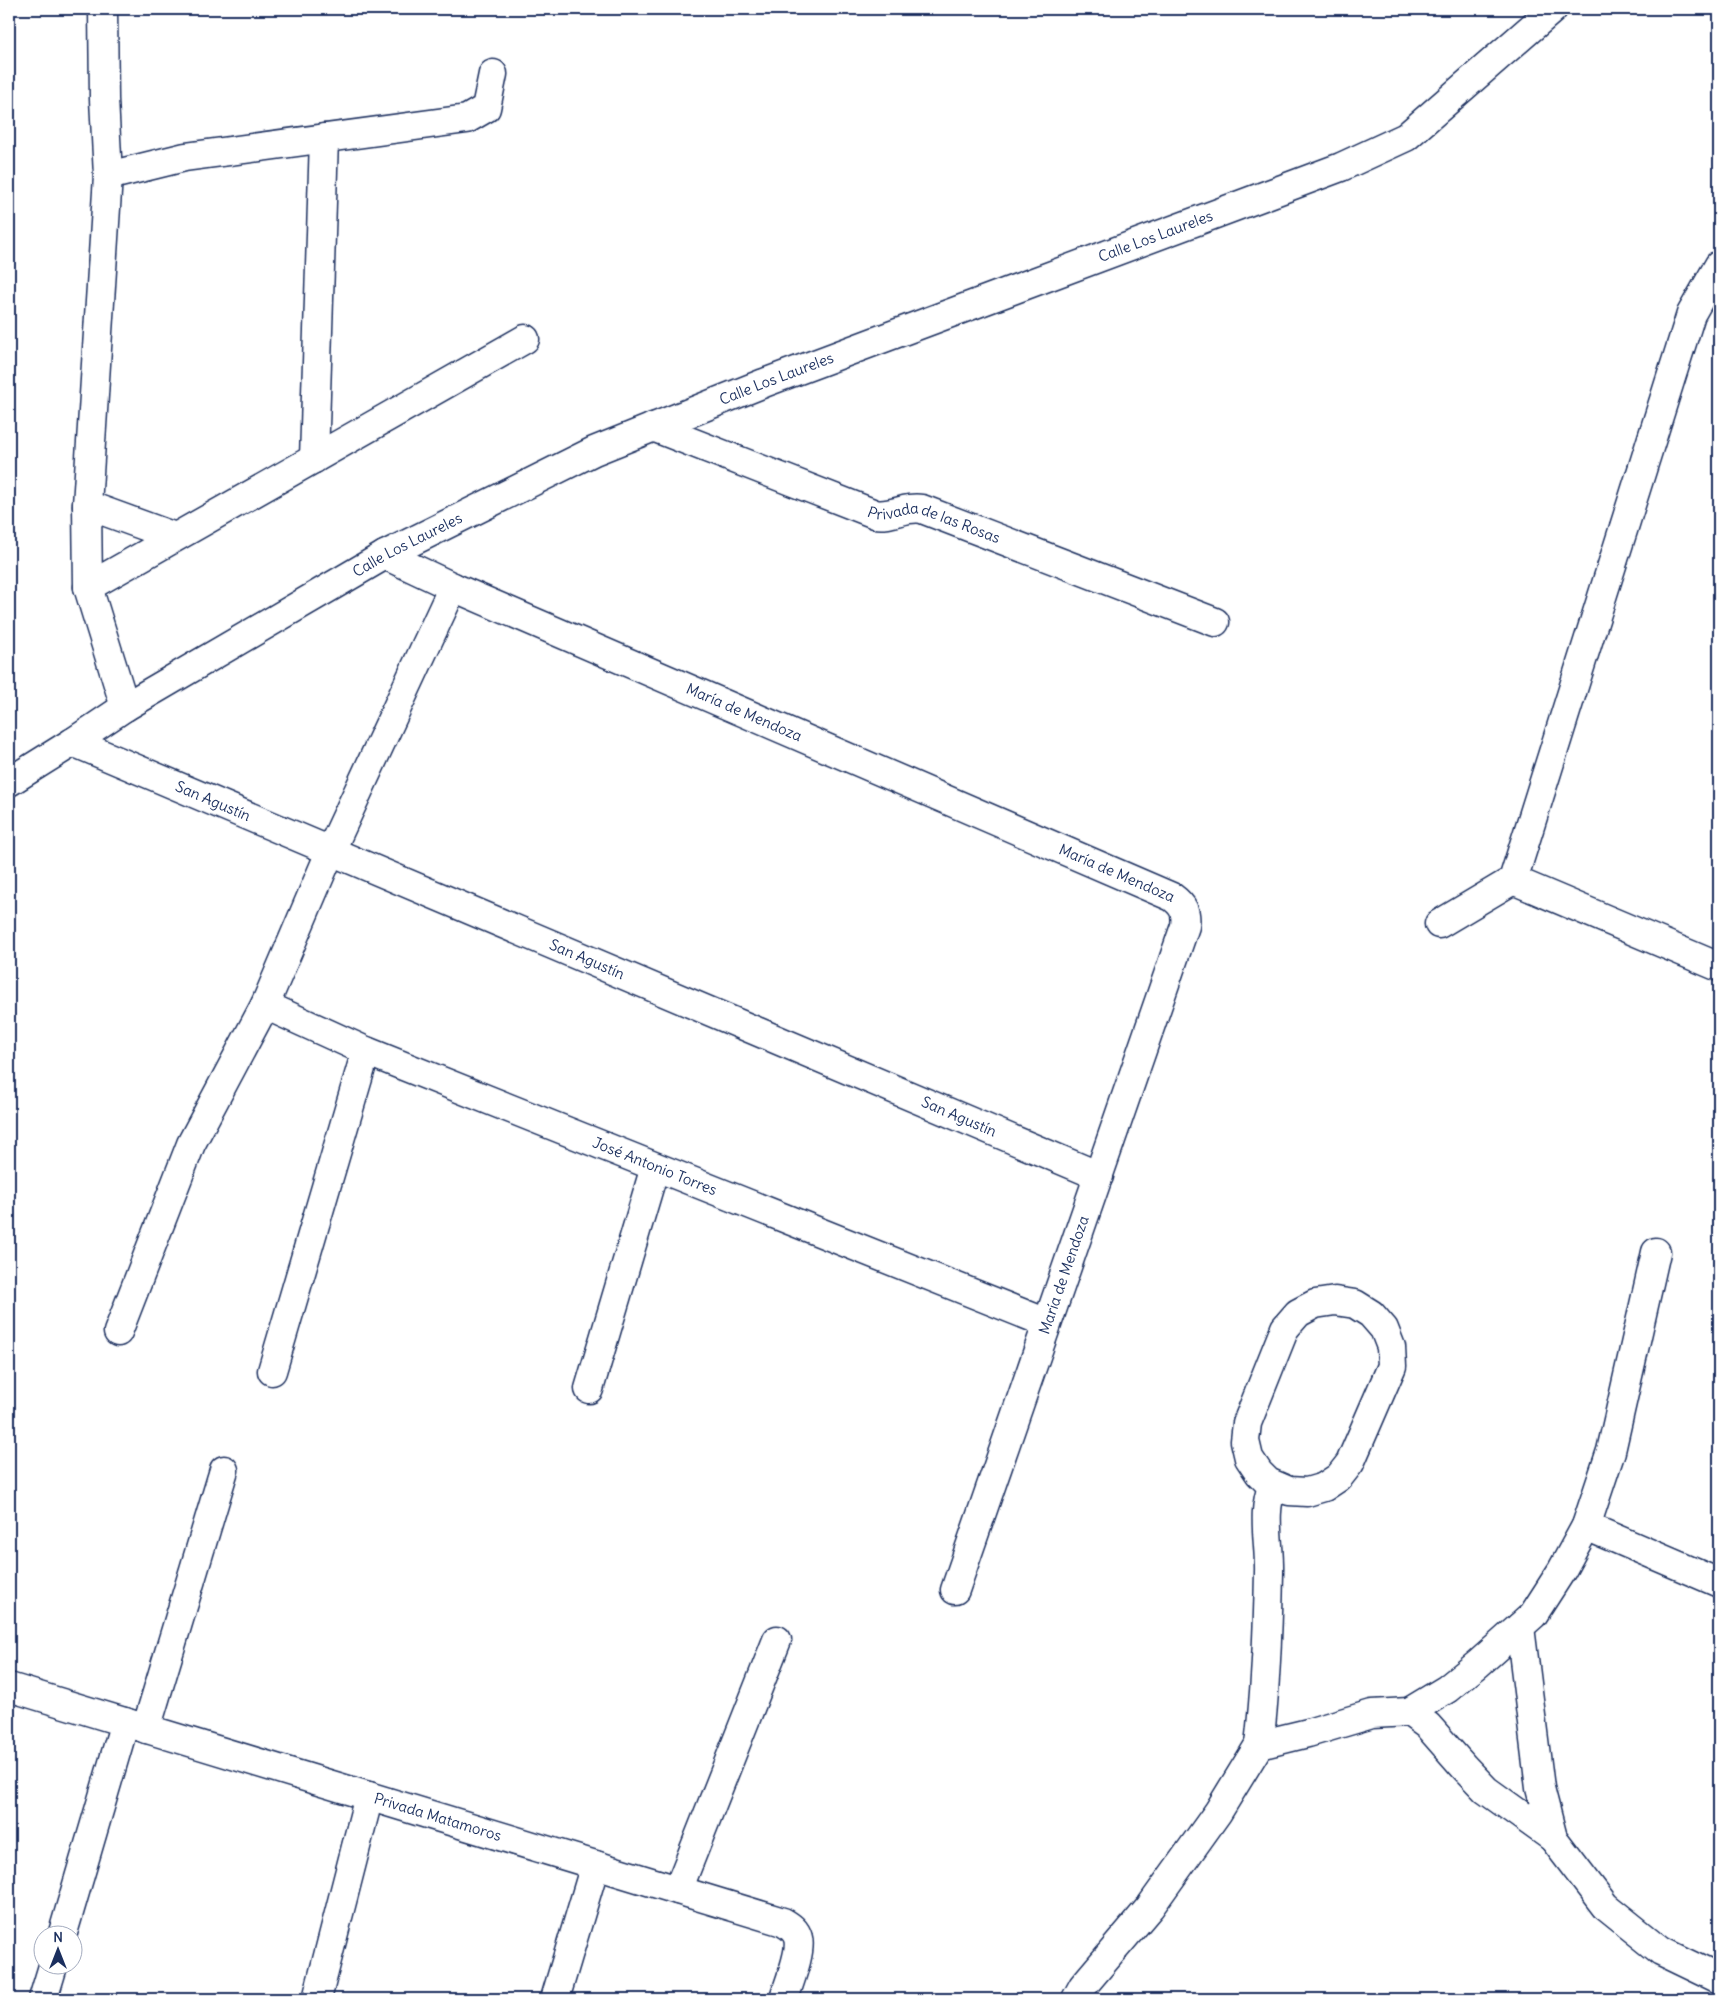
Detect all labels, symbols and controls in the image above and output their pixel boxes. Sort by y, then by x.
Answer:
street label: Calle Los Laureles [1095,206,1216,266]
street label: Calle Los Laureles [716,348,836,409]
street label: Privada de las Rosas [865,498,1003,547]
street label: Calle Los Laureles [349,508,465,581]
street label: María de Mendoza [683,679,805,745]
street label: San Agustín [173,776,254,825]
street label: María de Mendoza [1056,839,1178,906]
street label: San Agustín [547,935,628,983]
street label: San Agustín [919,1092,1000,1141]
street label: José Antonio Torres [590,1133,720,1199]
street label: María de Mendoza [1034,1213,1093,1337]
street label: Privada Matamoros [372,1788,504,1845]
north arrow [32,1926,82,1976]
text: N [53,1928,63,1946]

